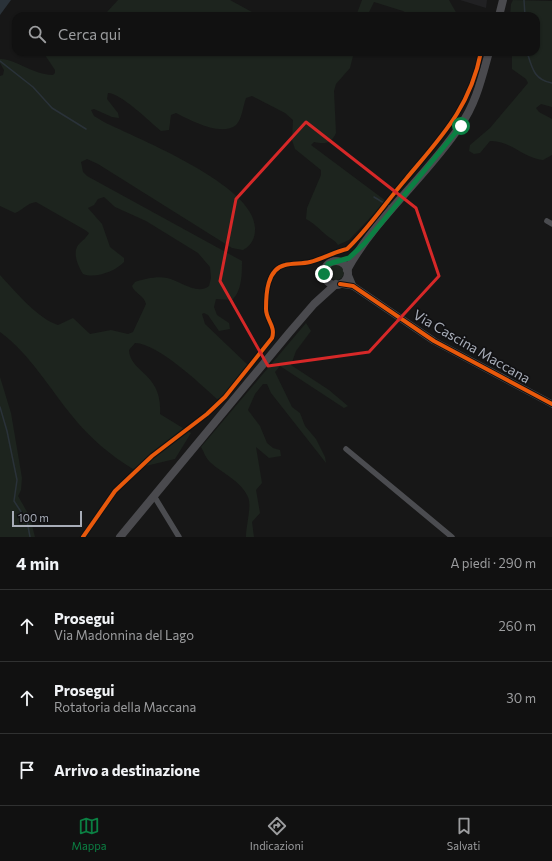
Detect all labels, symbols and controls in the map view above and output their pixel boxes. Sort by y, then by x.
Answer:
search box [12,12,540,56]
icon: search [26,23,48,45]
text: Cerca qui [58,25,121,43]
route start [452,117,470,135]
route end [315,265,333,283]
street label: Via Cascina Maccana [411,306,533,386]
scale bar [12,509,82,528]
text: 100 m [18,511,49,524]
text: 4 min [16,553,59,574]
text: A piedi · 290 m [450,555,536,571]
text: Prosegui [54,609,114,627]
icon: ahead [16,615,38,637]
text: 260 m [499,618,536,634]
text: Via Madonnina del Lago [54,627,194,643]
text: Prosegui [54,681,114,699]
icon: ahead [16,687,38,709]
text: 30 m [506,690,536,706]
text: Rotatoria della Maccana [54,699,196,715]
icon: arrive [16,759,38,781]
text: Arrivo a destinazione [54,761,200,779]
tab: Mappa [72,815,107,852]
tab: Indicazioni [250,815,304,852]
tab: Salvati [447,815,480,852]

